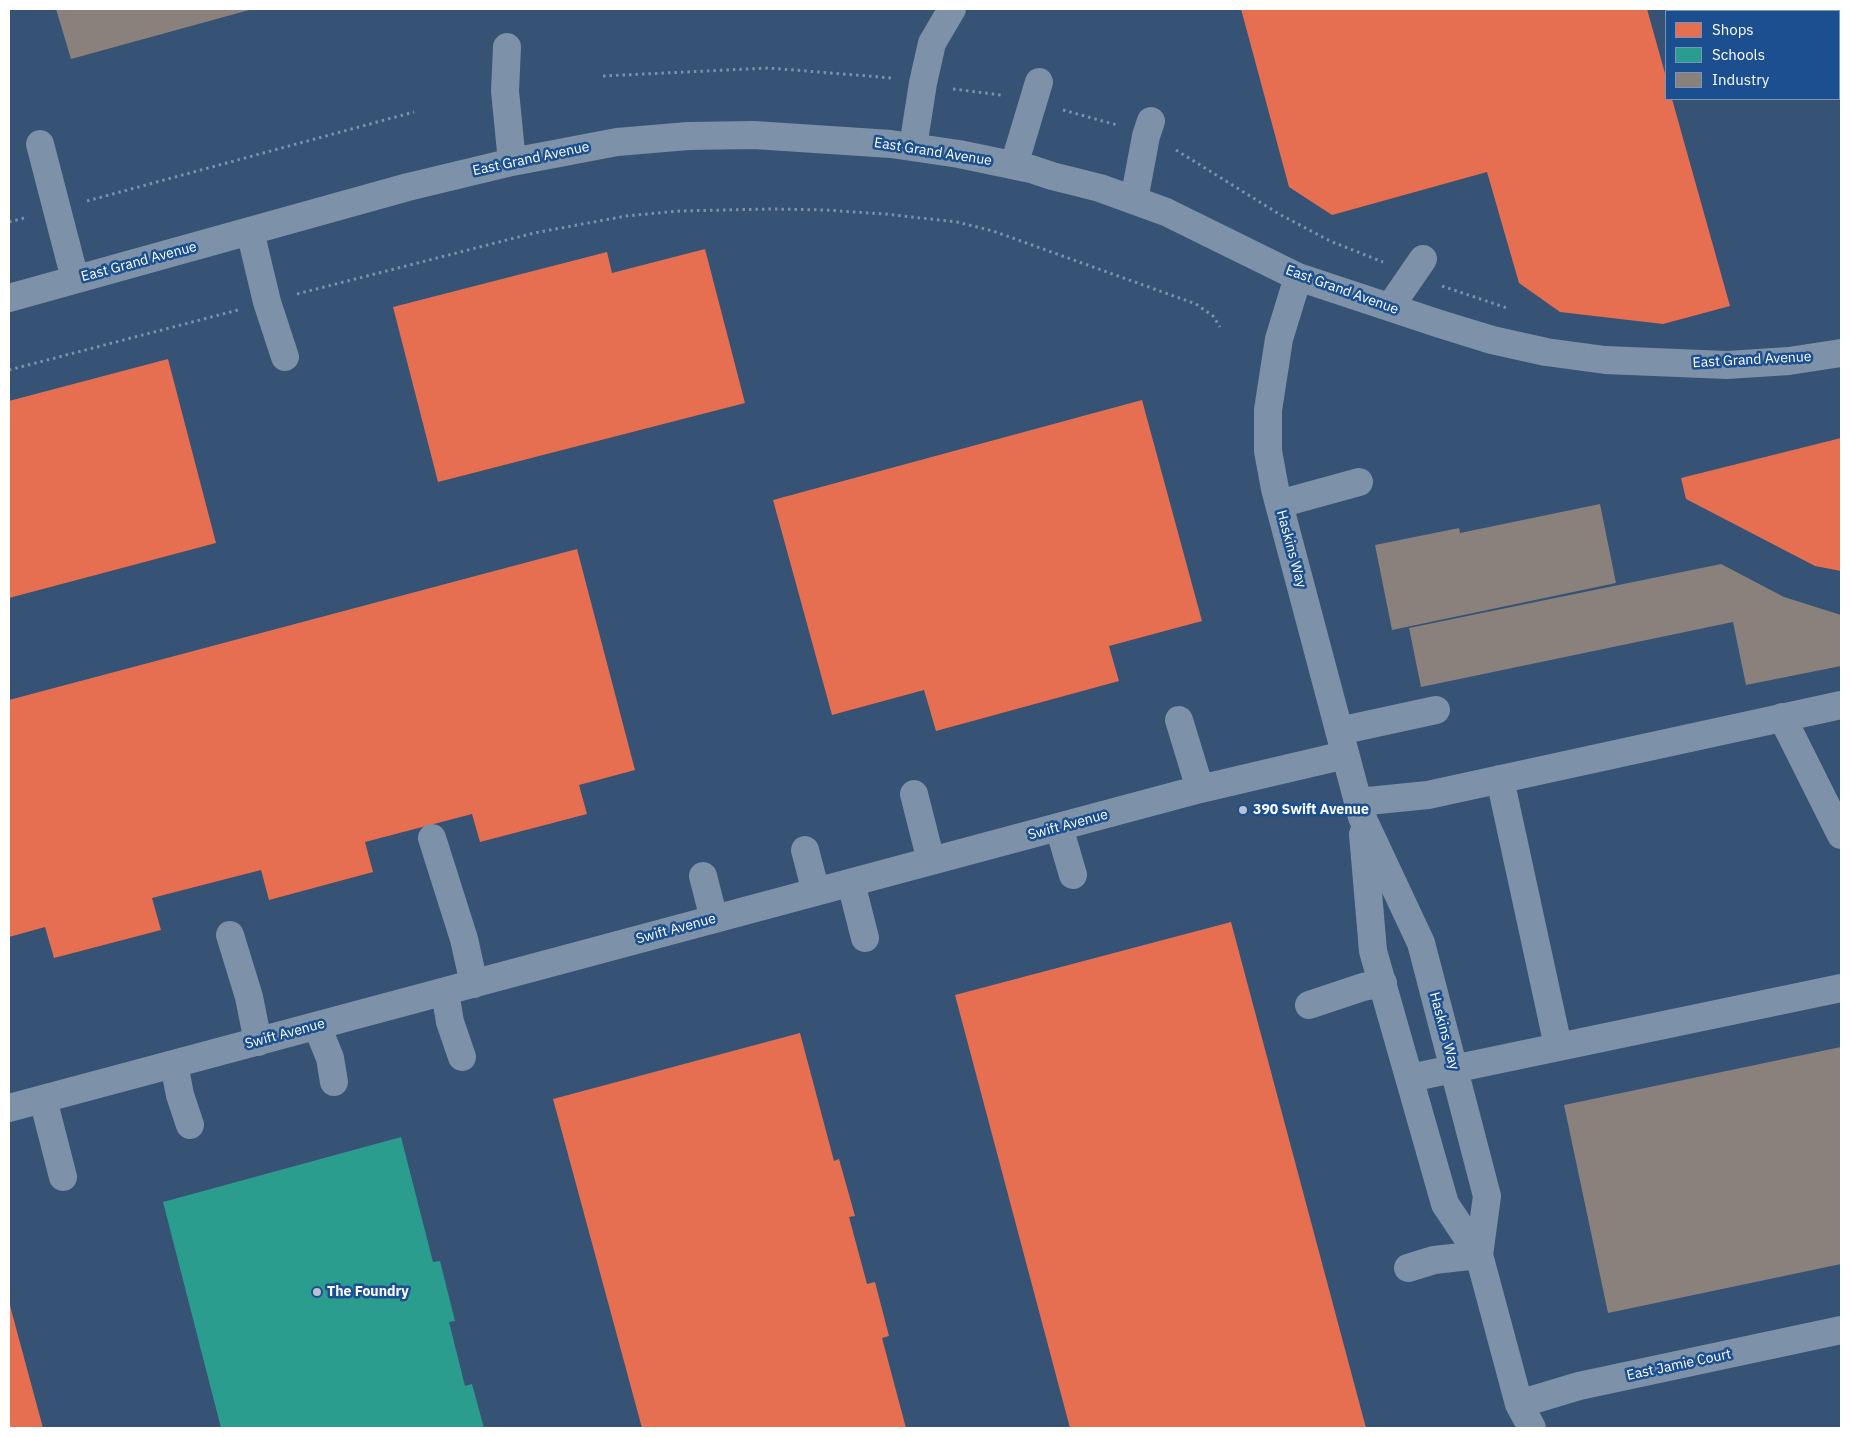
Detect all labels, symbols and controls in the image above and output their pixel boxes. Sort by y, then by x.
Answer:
legend [1665,10,1840,100]
text: Shops [1712,20,1754,39]
text: Schools [1712,45,1765,64]
text: Industry [1712,70,1769,89]
street label: East Grand Avenue [873,134,993,170]
street label: East Grand Avenue [471,138,591,180]
street label: East Grand Avenue [79,238,199,286]
street label: East Grand Avenue [1283,262,1401,318]
street label: East Grand Avenue [1692,348,1812,372]
street label: Haskins Way [1273,508,1309,590]
place label: 390 Swift Avenue [1253,802,1369,818]
marker: 390 Swift Avenue [1237,804,1249,816]
street label: Swift Avenue [1026,806,1110,844]
street label: Swift Avenue [634,910,718,948]
street label: Haskins Way [1426,990,1462,1072]
street label: Swift Avenue [243,1015,327,1053]
place label: The Foundry [327,1284,409,1300]
marker: The Foundry [311,1286,323,1298]
street label: East Jamie Court [1625,1346,1733,1384]

